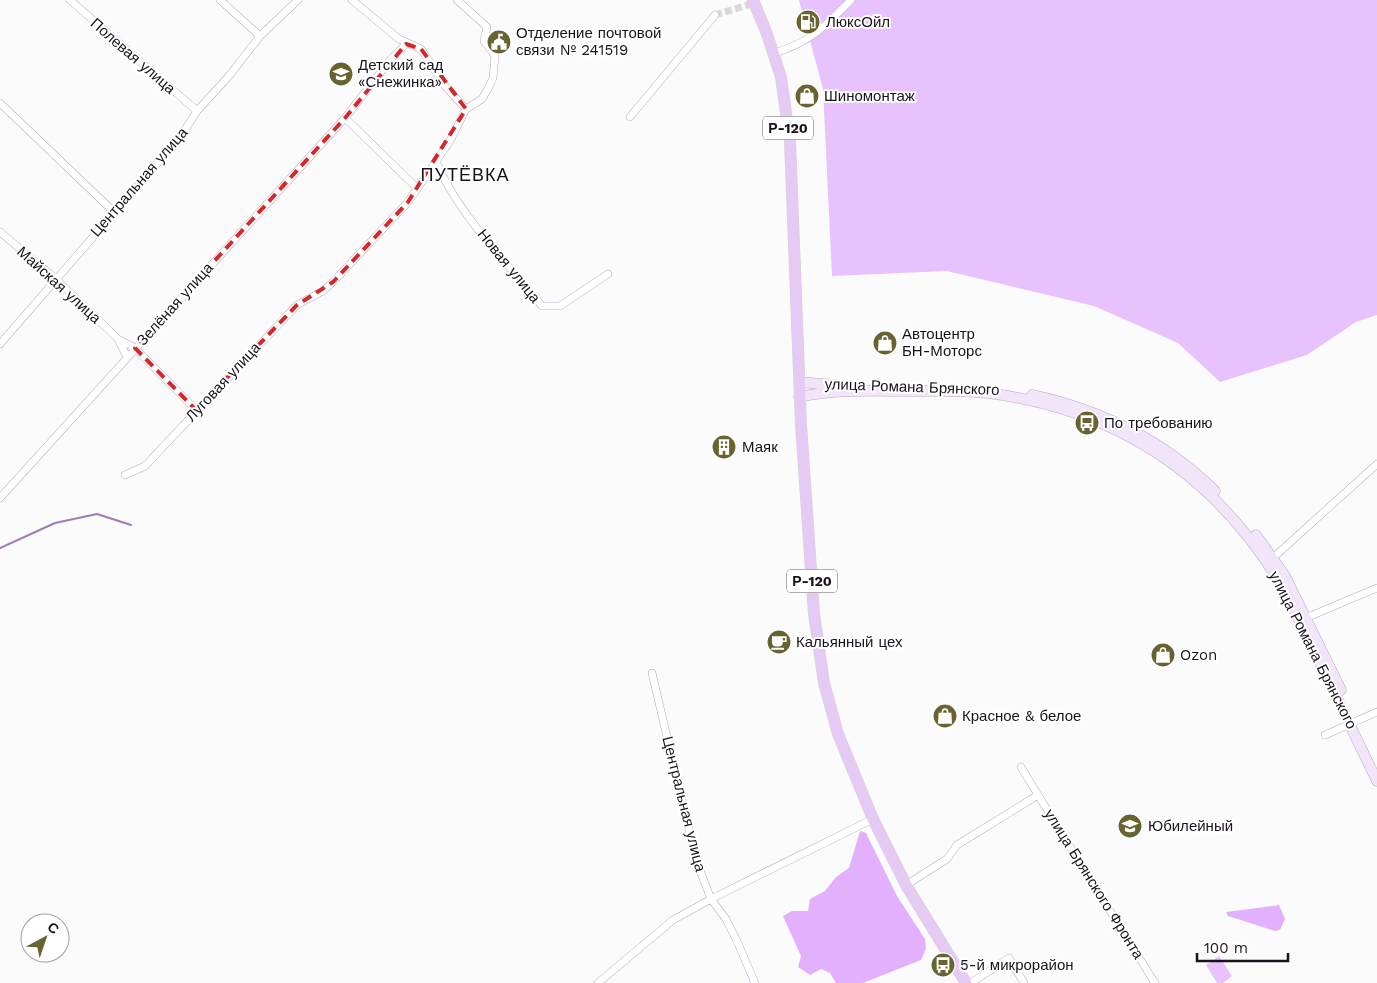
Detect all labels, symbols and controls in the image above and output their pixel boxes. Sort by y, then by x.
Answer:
fuel station icon: ЛюксОйл [795,9,821,35]
place label: ЛюксОйл [826,13,890,31]
street label: Полевая улица [87,14,180,98]
place label: Отделение почтовой связи № 241519 [516,24,661,59]
public building icon: Отделение почтовой связи № 241519 [486,29,512,55]
place label: Детский сад «Снежинка» [358,56,443,91]
school or university icon: Детский сад «Снежинка» [328,61,354,87]
shop icon: Шиномонтаж [794,83,820,109]
place label: Шиномонтаж [824,87,915,105]
road number: Р-120 [763,116,813,140]
street label: Центральная улица [87,123,192,240]
district label: ПУТЁВКА [421,164,509,185]
street label: Новая улица [474,225,545,307]
street label: Майская улица [13,243,105,328]
street label: Зелёная улица [133,258,217,349]
place label: Автоцентр БН-Моторс [902,325,982,360]
shop icon: Автоцентр БН-Моторс [872,330,898,356]
street label: Луговая улица [182,338,265,425]
street label: улица Романа Брянского [824,375,1000,399]
bus stop icon: По требованию [1074,410,1100,436]
place label: По требованию [1104,414,1213,432]
building icon: Маяк [711,434,737,460]
place label: Маяк [742,438,778,456]
street label: улица Романа Брянского [1265,568,1361,732]
road number: Р-120 [787,570,837,592]
cafe icon: Кальянный цех [766,629,792,655]
place label: Кальянный цех [796,633,903,651]
shop icon: Ozon [1150,642,1176,668]
place label: Ozon [1180,646,1217,664]
shop icon: Красное & белое [932,703,958,729]
place label: Красное & белое [962,707,1081,725]
street label: Центральная улица [658,734,710,874]
street label: улица Брянского Фронта [1040,806,1148,963]
school or university icon: Юбилейный [1117,813,1143,839]
place label: Юбилейный [1148,817,1233,835]
north arrow [20,913,70,963]
text: С [44,919,62,937]
scale bar [1197,930,1288,962]
text: 100 m [1204,939,1248,957]
bus stop icon: 5-й микрорайон [930,952,956,978]
place label: 5-й микрорайон [960,956,1074,974]

